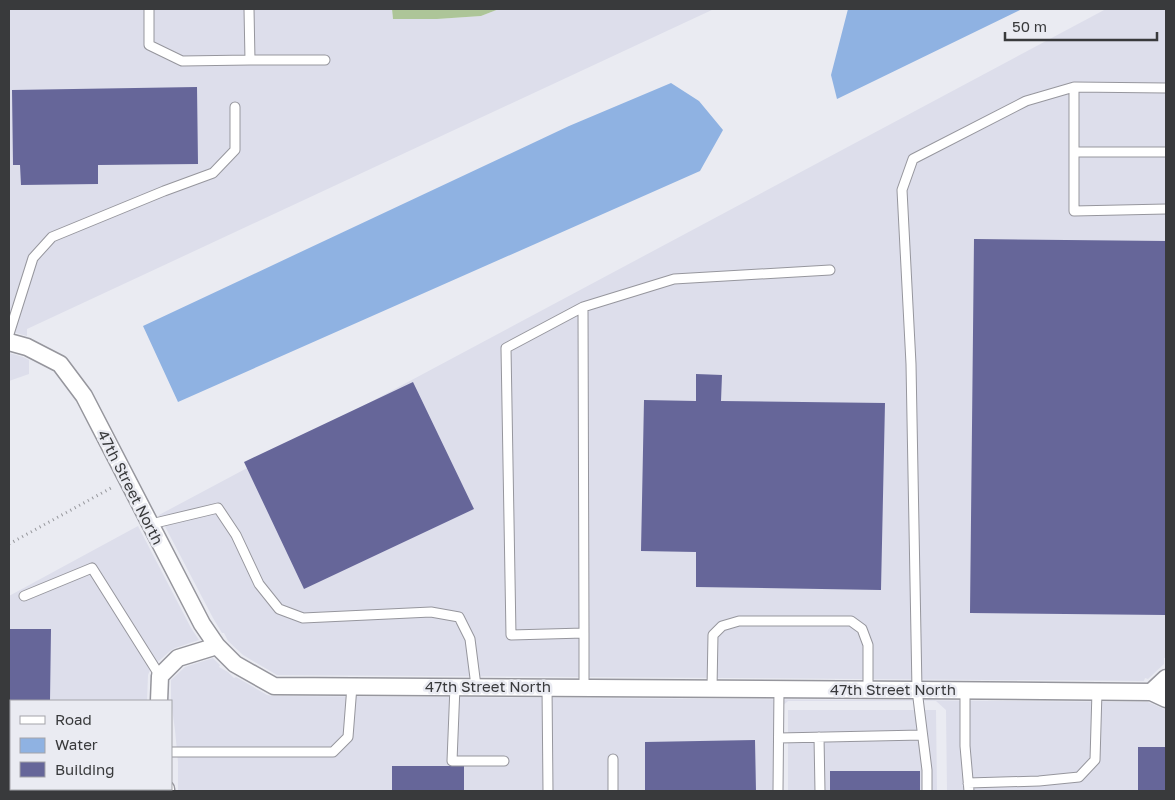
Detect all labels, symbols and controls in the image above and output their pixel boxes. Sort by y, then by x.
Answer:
scale bar [1005,10,1158,42]
text: 50 m [1012,17,1047,35]
street label: 47th Street North [94,427,168,547]
street label: 47th Street North [425,677,551,695]
street label: 47th Street North [830,680,956,698]
legend [10,700,172,790]
text: Road [55,710,92,728]
text: Water [55,735,98,753]
text: Building [55,760,115,778]

